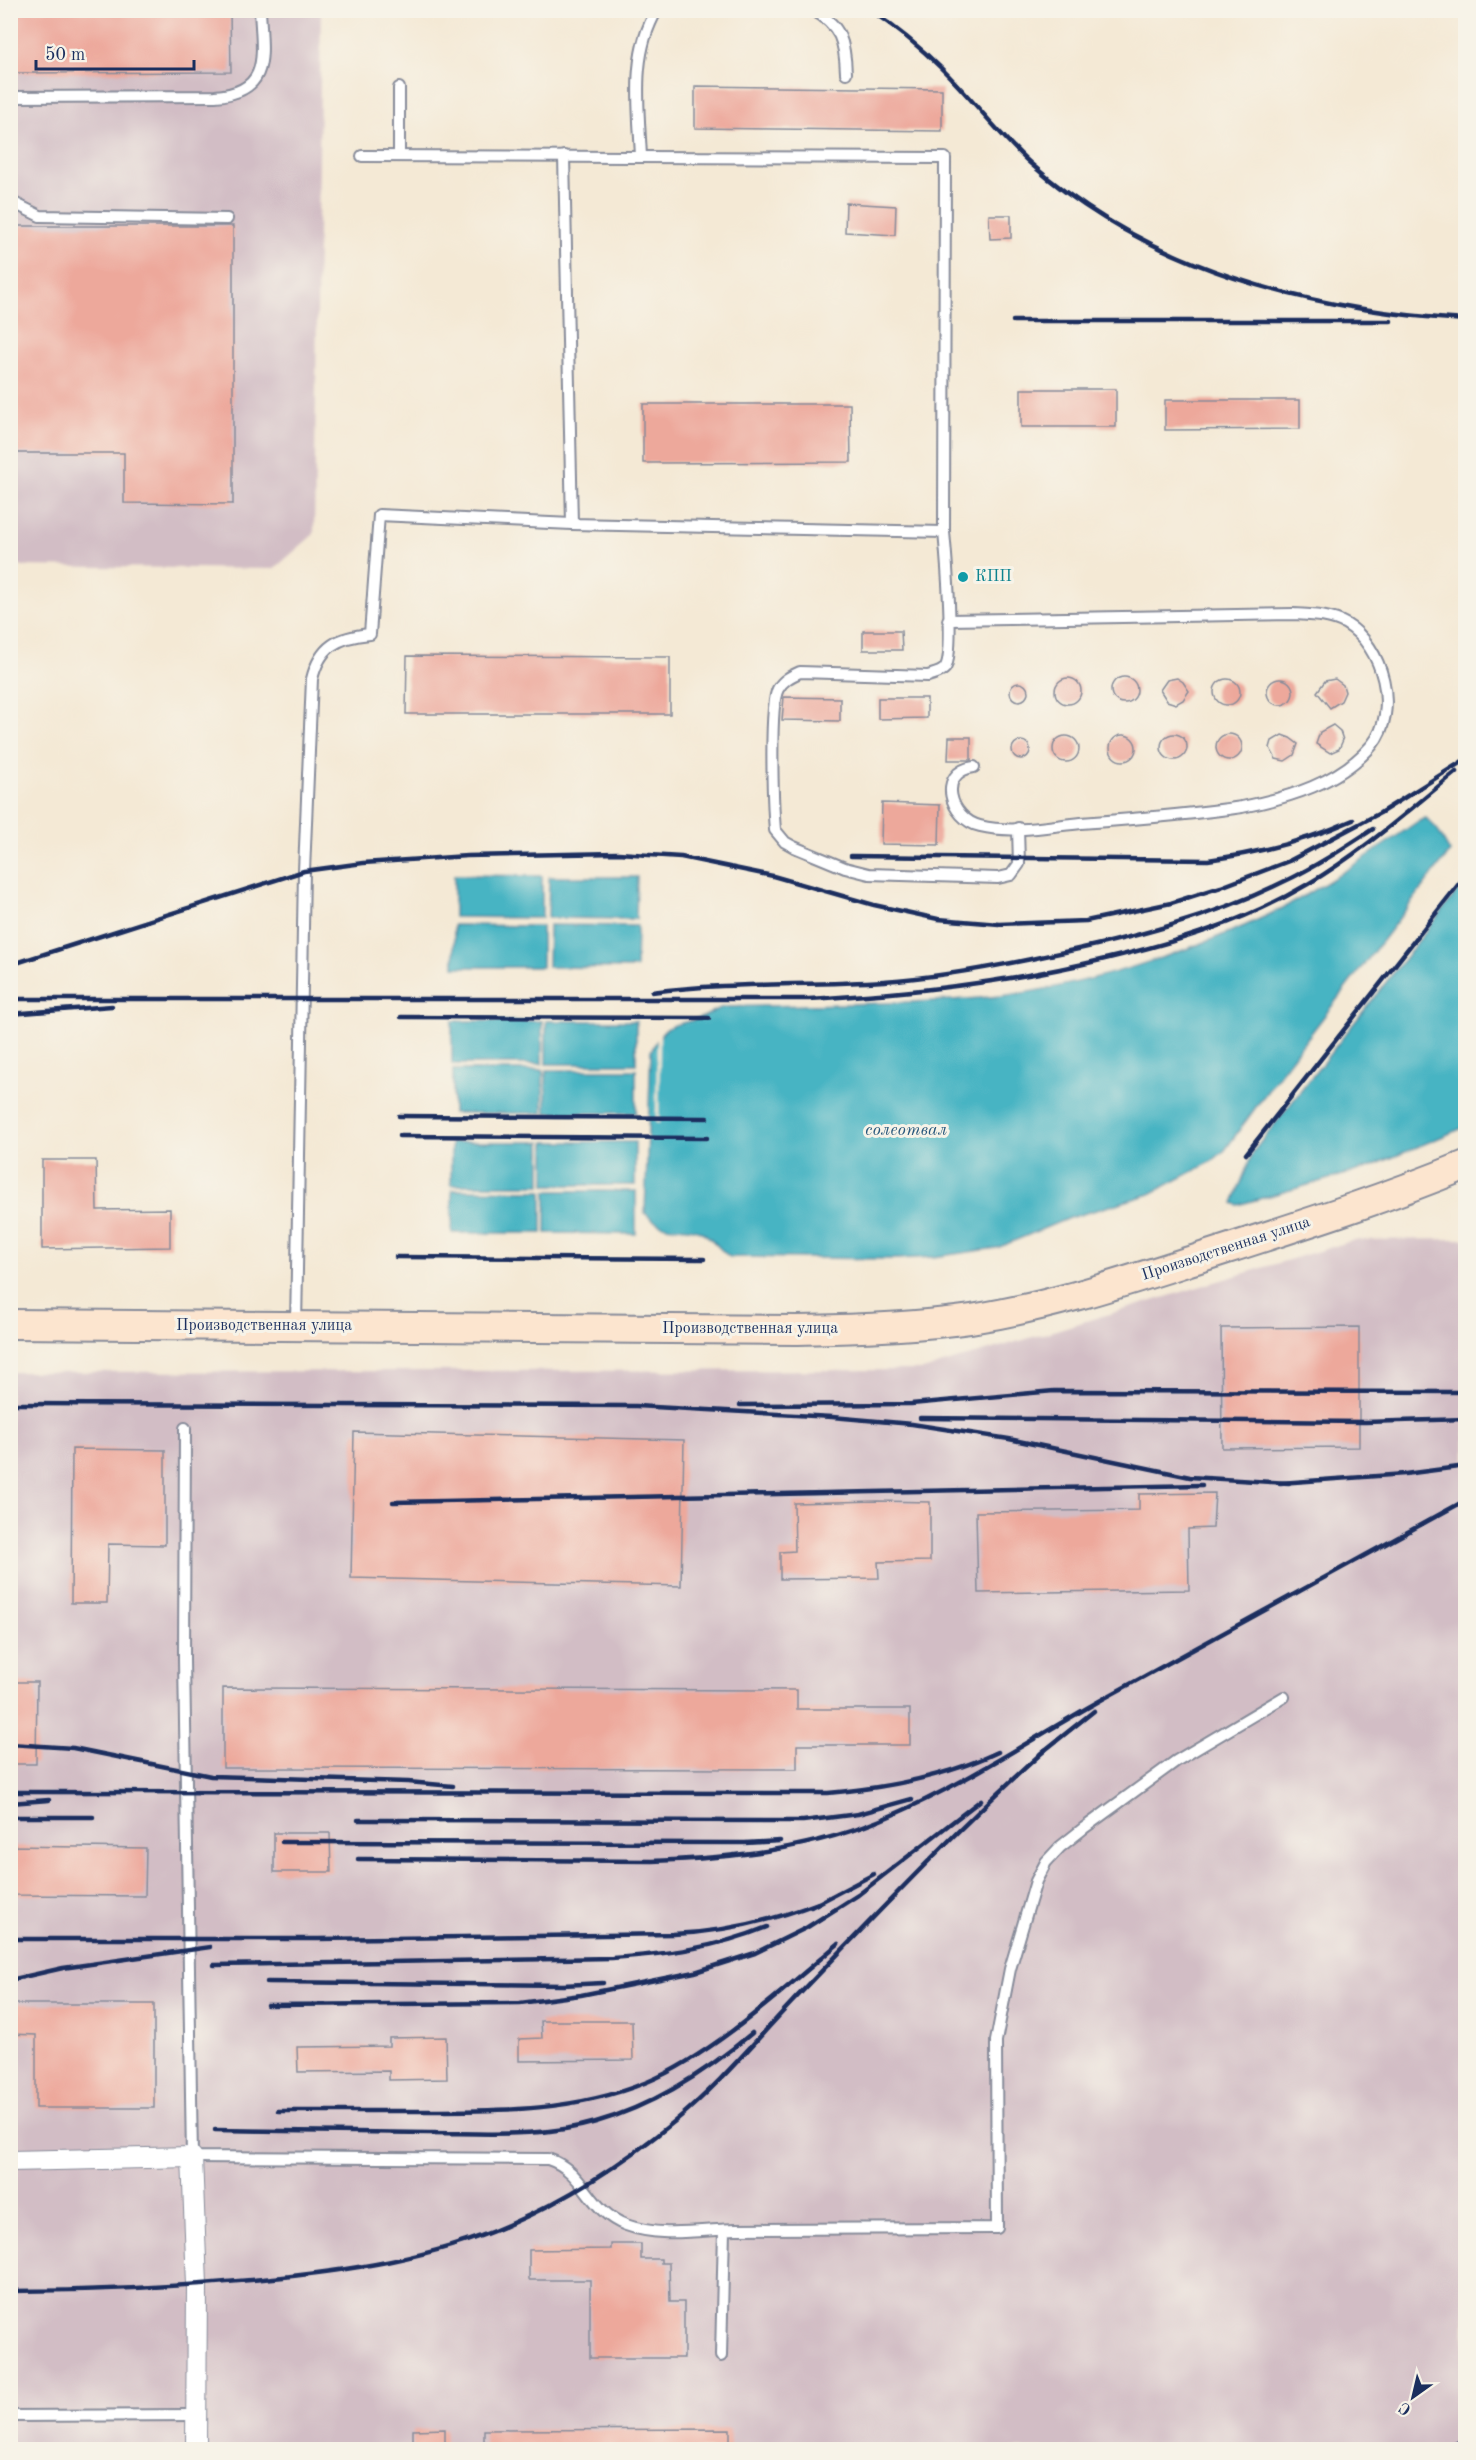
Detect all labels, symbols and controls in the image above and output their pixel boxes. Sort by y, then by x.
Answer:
scale bar [36,33,194,71]
text: 50 m [45,46,85,64]
place label: КПП [975,569,1012,585]
marker: КПП [956,570,970,584]
water label: солеотвал [865,1121,947,1139]
street label: Производственная улица [1140,1214,1312,1284]
street label: Производственная улица [176,1318,352,1334]
street label: Производственная улица [662,1321,838,1337]
north arrow [1383,2367,1443,2427]
text: С [1397,2398,1415,2417]

